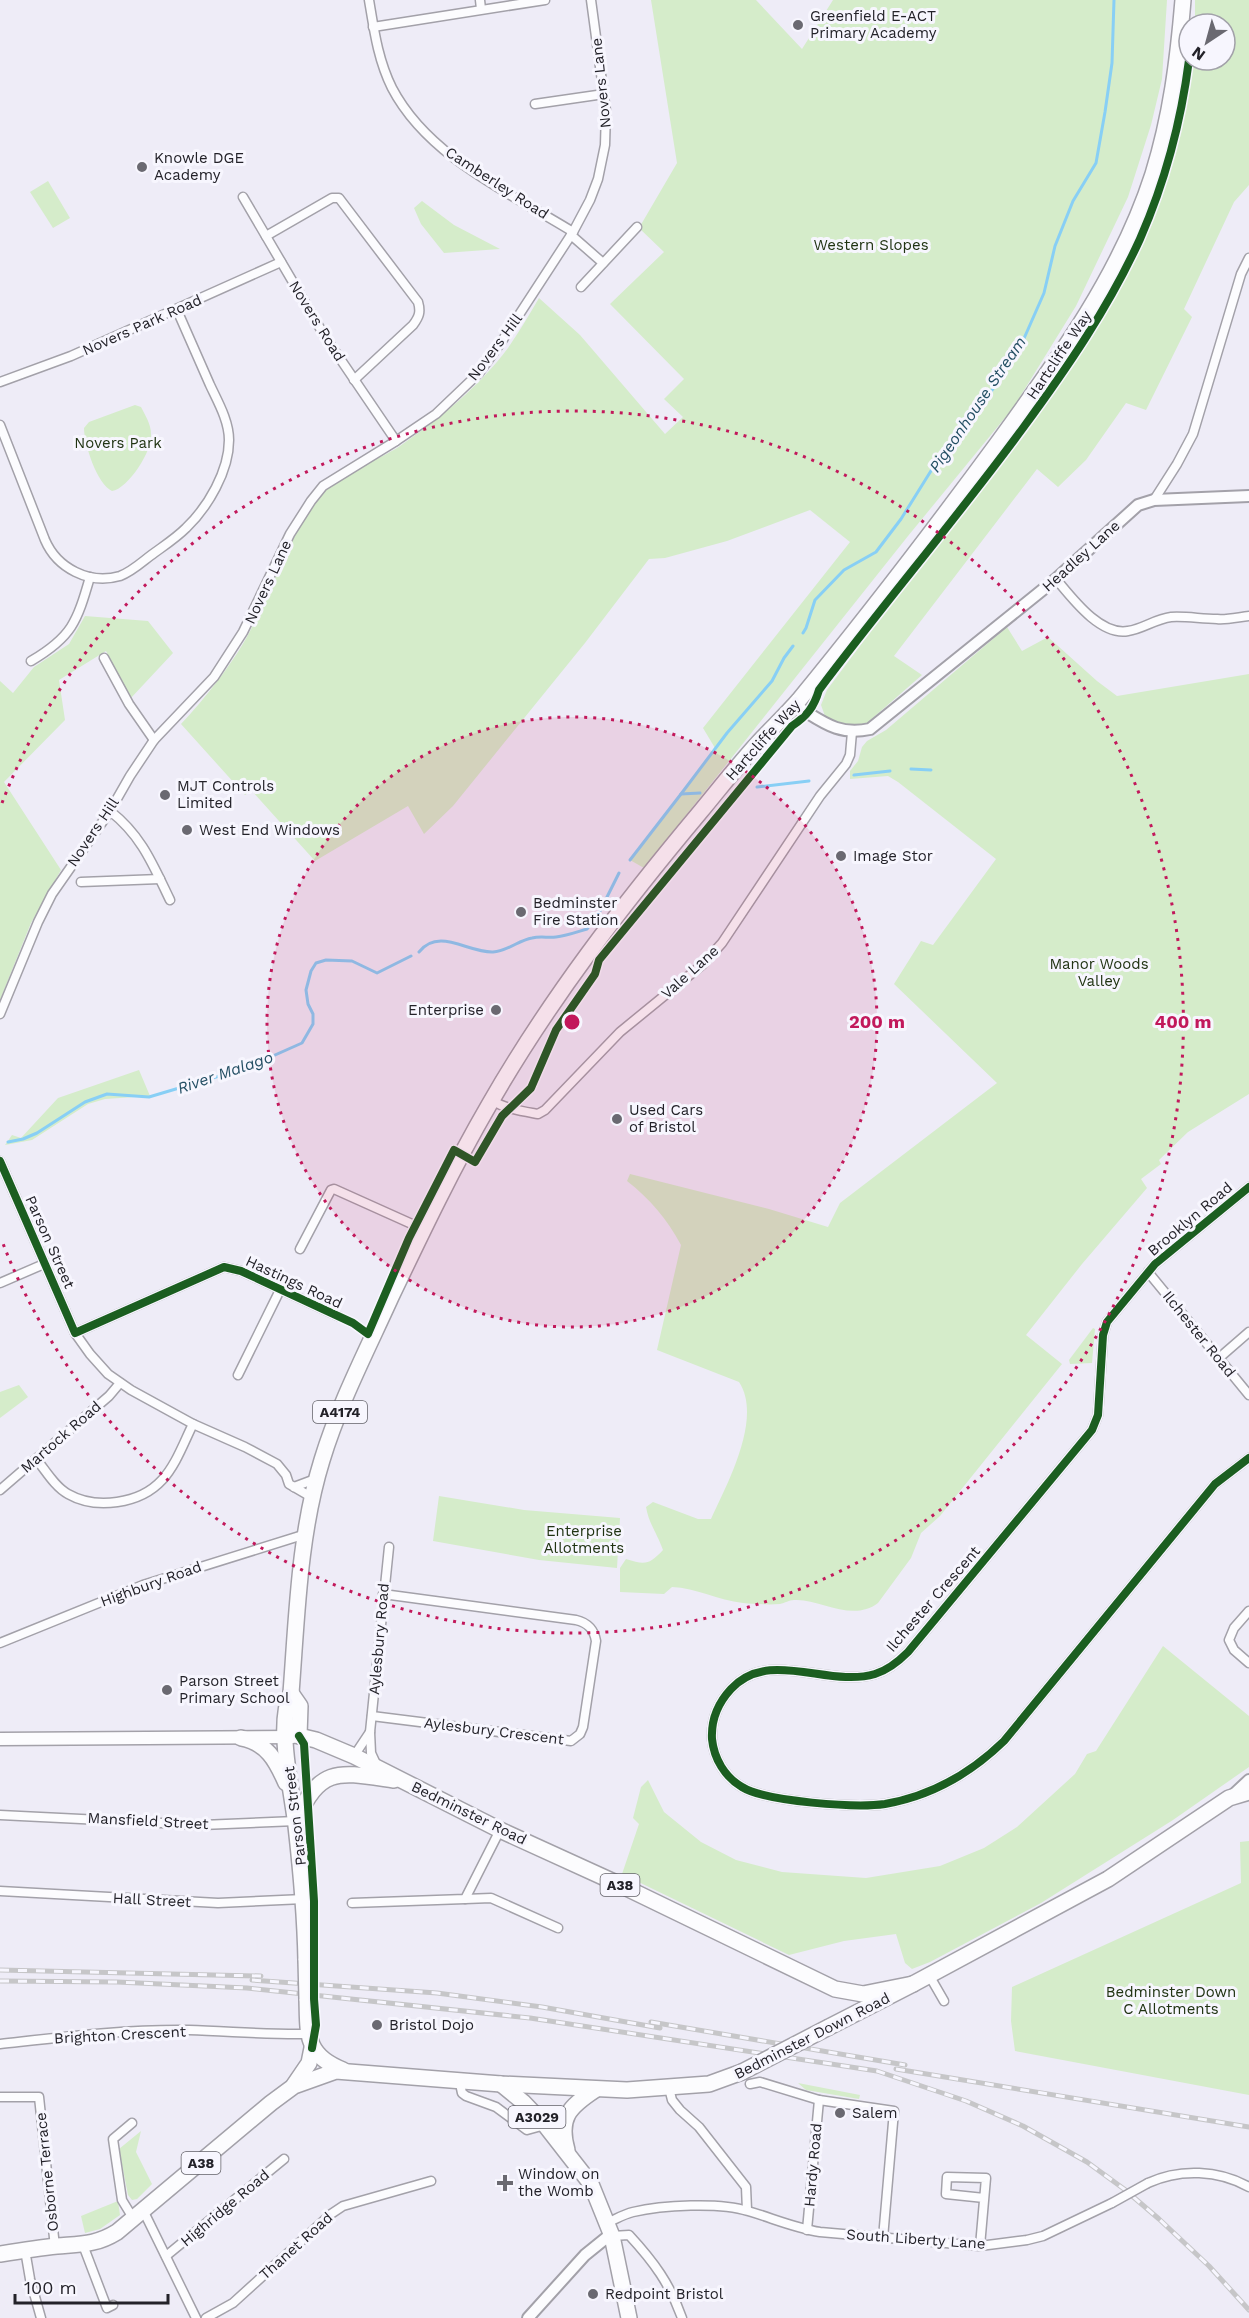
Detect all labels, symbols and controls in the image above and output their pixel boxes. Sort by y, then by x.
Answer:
place label: Greenfield E-ACT Primary Academy [810,7,937,42]
north arrow [1177,12,1237,72]
marker: Greenfield E-ACT Primary Academy [791,18,805,32]
street label: Novers Lane [587,37,615,129]
text: N [1188,43,1209,65]
street label: Camberley Road [442,143,552,223]
place label: Knowle DGE Academy [154,149,244,184]
marker: Knowle DGE Academy [135,160,149,174]
park label: Western Slopes [813,236,929,254]
street label: Novers Road [285,277,349,365]
street label: Novers Park Road [79,291,205,359]
street label: Hartcliffe Way [1023,307,1095,403]
street label: Novers Hill [464,310,526,384]
water label: Pigeonhouse Stream [925,333,1030,476]
park label: Novers Park [74,434,162,452]
street label: Headley Lane [1038,516,1124,596]
street label: Novers Lane [241,537,295,627]
street label: Hartcliffe Way [722,696,804,784]
place label: MJT Controls Limited [177,777,274,812]
marker: MJT Controls Limited [158,788,172,802]
street label: Novers Hill [63,794,123,870]
place label: West End Windows [199,821,340,839]
marker: West End Windows [180,823,194,837]
place label: Image Stor [853,847,933,865]
marker: Image Stor [834,849,848,863]
place label: Bedminster Fire Station [533,894,618,929]
marker: Bedminster Fire Station [514,905,528,919]
street label: Vale Lane [658,942,722,1002]
park label: Manor Woods Valley [1049,955,1149,990]
place label: Enterprise [408,1001,484,1019]
marker: Enterprise [489,1003,503,1017]
text: 200 m [849,1011,905,1032]
text: 400 m [1155,1011,1211,1032]
centre of rings [562,1012,582,1032]
water label: River Malago [175,1047,275,1098]
place label: Used Cars of Bristol [629,1101,703,1136]
marker: Used Cars of Bristol [610,1112,624,1126]
street label: Brooklyn Road [1144,1178,1236,1260]
street label: Parson Street [21,1193,79,1292]
street label: Hastings Road [243,1252,345,1312]
street label: Ilchester Road [1159,1287,1239,1381]
street label: Martock Road [17,1397,105,1477]
road number: A4174 [313,1401,367,1423]
park label: Enterprise Allotments [544,1522,624,1557]
street label: Ilchester Crescent [882,1542,984,1656]
street label: Highbury Road [98,1557,204,1611]
street label: Aylesbury Road [365,1582,393,1696]
place label: Parson Street Primary School [179,1672,290,1707]
marker: Parson Street Primary School [160,1683,174,1697]
street label: Aylesbury Crescent [423,1714,566,1749]
street label: Parson Street [280,1765,310,1867]
street label: Bedminster Road [409,1777,529,1849]
street label: Mansfield Street [87,1809,210,1833]
road number: A38 [600,1874,640,1896]
street label: Hall Street [112,1889,192,1911]
park label: Bedminster Down C Allotments [1106,1983,1236,2018]
street label: Bedminster Down Road [731,1989,893,2083]
place label: Bristol Dojo [389,2016,474,2034]
marker: Bristol Dojo [370,2018,384,2032]
street label: Brighton Crescent [54,2023,187,2047]
place label: Salem [852,2104,898,2122]
road number: A3029 [508,2106,566,2128]
marker: Salem [833,2106,847,2120]
street label: Osborne Terrace [32,2111,62,2233]
street label: Hardy Road [800,2122,826,2208]
road number: A38 [182,2152,220,2174]
place label: Window on the Womb [518,2165,599,2200]
street label: Highridge Road [177,2166,273,2250]
marker: Window on the Womb [496,2174,514,2192]
street label: Thanet Road [256,2208,336,2284]
street label: South Liberty Lane [846,2225,986,2253]
scale bar [15,2267,168,2305]
text: 100 m [24,2277,77,2298]
place label: Redpoint Bristol [605,2285,724,2303]
marker: Redpoint Bristol [586,2287,600,2301]

